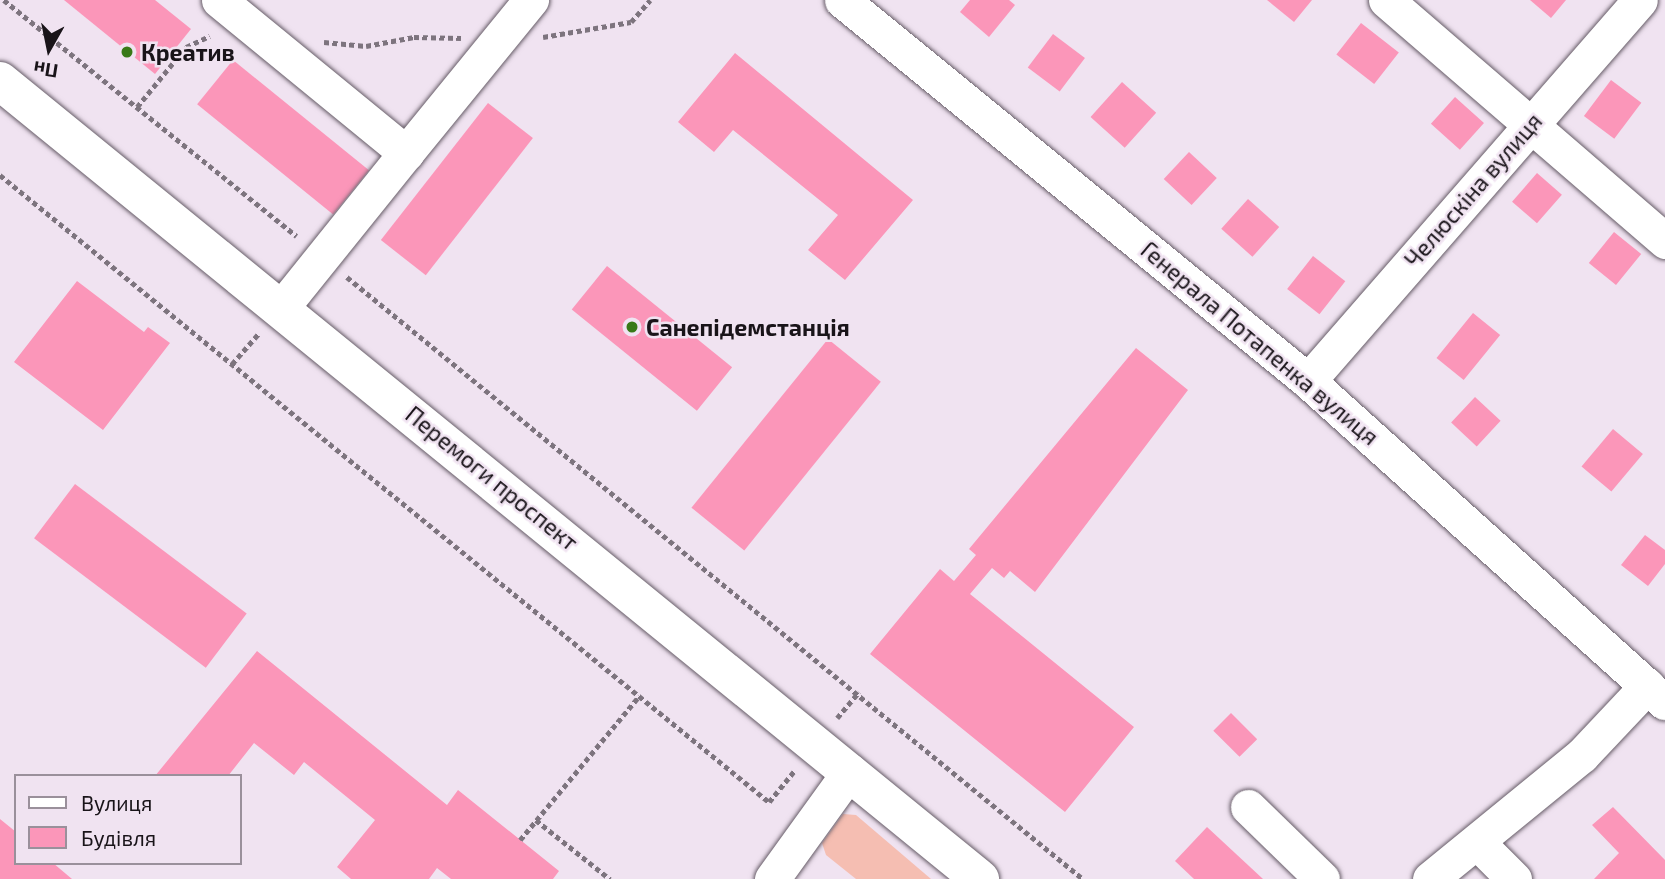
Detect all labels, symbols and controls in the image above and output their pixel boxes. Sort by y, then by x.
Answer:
north arrow [14,14,84,84]
place label: Креатив [141,38,235,66]
marker: Креатив [119,44,135,60]
text: Пн [32,57,60,84]
street label: Челюскіна вулиця [1399,107,1547,273]
street label: Генерала Потапенка вулиця [1136,236,1384,450]
place label: Санепідемстанція [646,313,850,341]
marker: Санепідемстанція [624,319,640,335]
street label: Перемоги проспект [400,400,584,556]
legend [14,774,242,865]
text: Вулиця [81,790,152,815]
text: Будівля [81,825,156,850]

